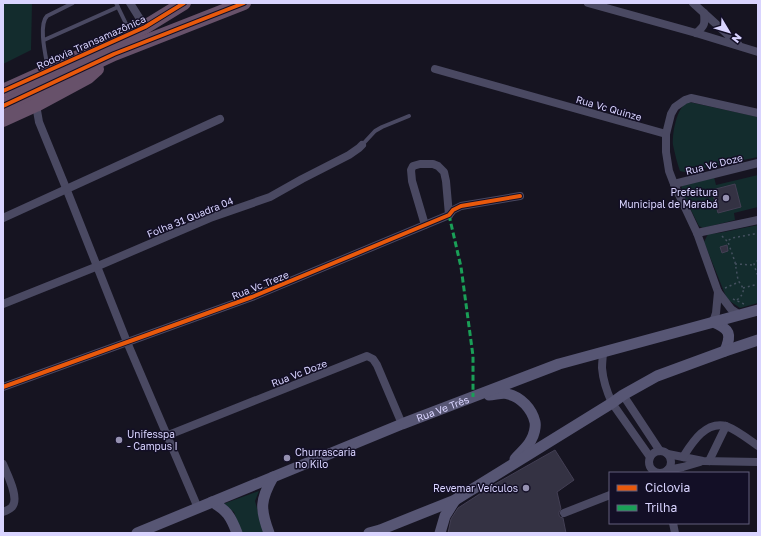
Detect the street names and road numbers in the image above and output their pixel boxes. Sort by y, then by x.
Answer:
street label: Rodovia Transamazônica [34,12,148,72]
street label: Rua Vc Quinze [575,93,644,123]
street label: Rua Vc Doze [684,151,744,177]
street label: Folha 31 Quadra 04 [145,194,235,240]
street label: Rua Vc Treze [230,268,291,302]
street label: Rua Vc Doze [269,357,329,389]
street label: Rua Ve Três [415,393,471,424]

